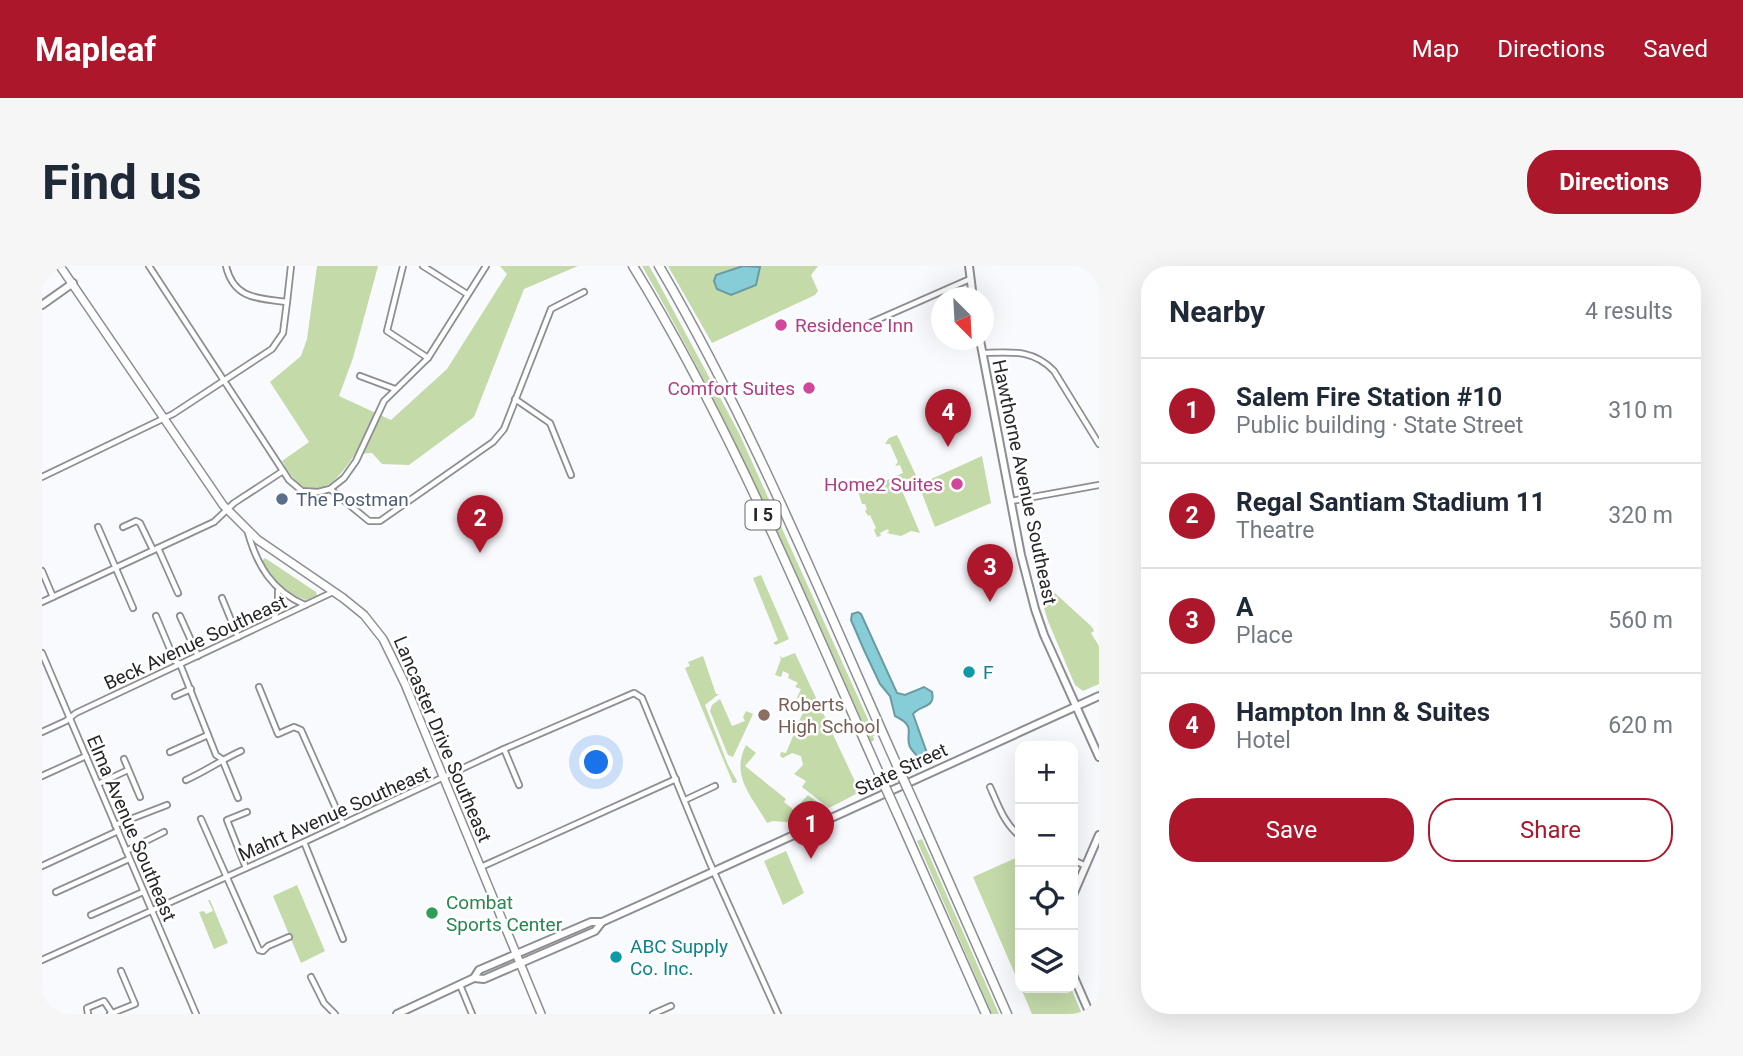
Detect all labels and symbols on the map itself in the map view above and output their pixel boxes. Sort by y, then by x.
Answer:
north arrow [931,287,994,350]
place label: Residence Inn [795,314,913,337]
marker: Residence Inn [773,317,789,333]
street label: Hawthorne Avenue Southeast [987,357,1062,607]
place label: Comfort Suites [667,377,795,400]
marker: Comfort Suites [801,380,817,396]
pin: 4 [925,389,971,447]
place label: Home2 Suites [824,473,943,496]
marker: Home2 Suites [949,476,965,492]
place label: The Postman [296,488,409,511]
marker: The Postman [274,491,290,507]
pin: 2 [457,495,503,553]
road number: I 5 [746,500,780,530]
pin: 3 [967,544,1013,602]
street label: Beck Avenue Southeast [100,590,290,695]
street label: Lancaster Drive Southeast [389,633,496,846]
place label: F [983,661,994,684]
marker: F [961,664,977,680]
place label: Roberts High School [778,693,880,738]
marker: Roberts High School [756,707,772,723]
street label: Elma Avenue Southeast [82,732,181,925]
street label: State Street [852,738,951,801]
your location [579,745,613,779]
street label: Mahrt Avenue Southeast [235,761,434,866]
pin: 1 [788,801,834,859]
place label: Combat Sports Center [446,891,563,936]
marker: Combat Sports Center [424,905,440,921]
place label: ABC Supply Co. Inc. [630,935,728,980]
marker: ABC Supply Co. Inc. [608,949,624,965]

